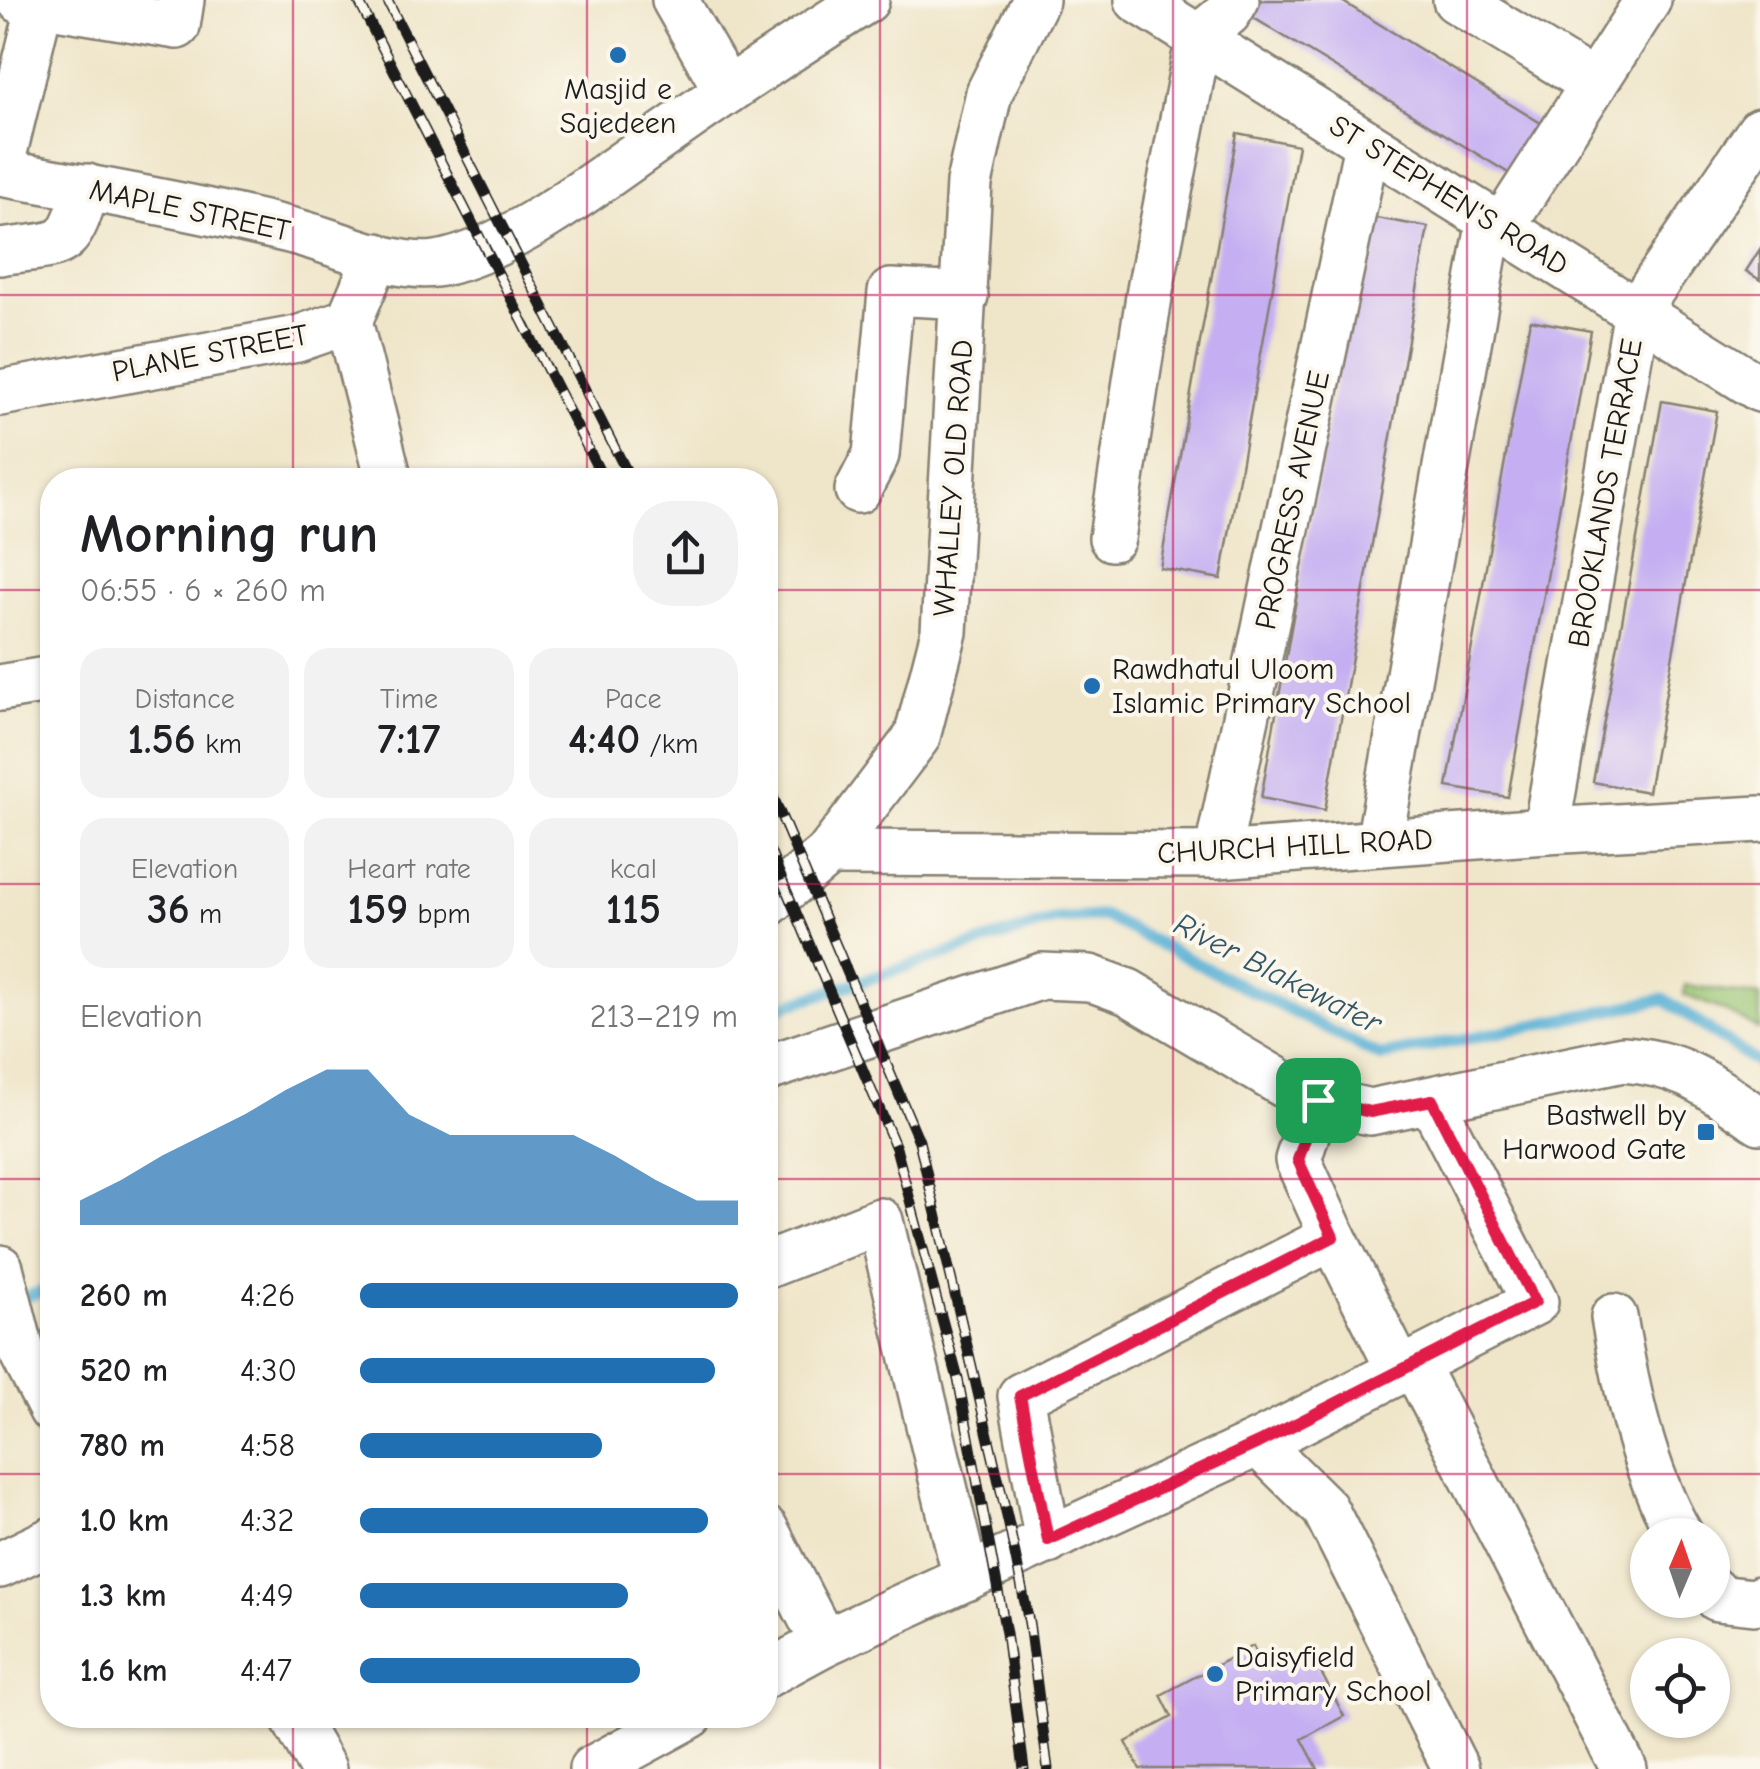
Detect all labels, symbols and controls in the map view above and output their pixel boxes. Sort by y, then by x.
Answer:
marker: Masjid e Sajedeen [607,44,629,66]
place label: Masjid e Sajedeen [560,72,676,141]
street label: ST STEPHEN'S ROAD [1323,108,1575,283]
street label: MAPLE STREET [86,172,294,249]
street label: PLANE STREET [109,317,311,390]
street label: BROOKLANDS TERRACE [1561,336,1650,650]
street label: WHALLEY OLD ROAD [926,338,981,618]
street label: PROGRESS AVENUE [1248,368,1337,633]
button: share [633,501,738,606]
text: Morning run [80,502,378,566]
text: 06:55 · 6 × 260 m [80,572,326,609]
place label: Rawdhatul Uloom Islamic Primary School [1112,652,1411,721]
marker: Rawdhatul Uloom Islamic Primary School [1081,675,1103,697]
text: Distance [135,683,235,715]
text: Time [380,683,438,715]
text: Pace [605,683,662,715]
text: 1.56 [127,715,196,764]
text: 7:17 [377,715,441,764]
text: 4:40 [568,715,640,764]
text: km [196,728,242,760]
text: /km [640,728,699,760]
street label: CHURCH HILL ROAD [1156,822,1434,871]
text: Elevation [131,853,238,885]
text: Heart rate [347,853,471,885]
text: kcal [610,853,657,885]
text: 36 [147,885,190,934]
text: 159 [347,885,408,934]
text: 115 [606,885,661,934]
text: m [190,898,222,930]
text: bpm [408,898,471,930]
water label: River Blakewater [1168,905,1389,1042]
text: Elevation [80,998,203,1035]
text: 213–219 m [590,998,738,1035]
pin [1276,1058,1361,1143]
icon: arrive [1291,1073,1346,1128]
place label: Bastwell by Harwood Gate [1502,1098,1687,1167]
marker: Bastwell by Harwood Gate [1695,1121,1717,1143]
text: 260 m [80,1277,168,1314]
text: 4:26 [240,1277,295,1314]
text: 520 m [80,1352,168,1389]
text: 4:30 [240,1352,297,1389]
text: 780 m [80,1427,165,1464]
text: 4:58 [240,1427,295,1464]
text: 1.0 km [80,1502,169,1539]
text: 4:32 [240,1502,294,1539]
north arrow [1630,1518,1730,1618]
map controls [1630,1518,1730,1738]
text: 1.3 km [80,1577,167,1614]
text: 4:49 [240,1577,294,1614]
button: locate [1630,1638,1730,1738]
place label: Daisyfield Primary School [1235,1640,1432,1709]
text: 1.6 km [80,1652,168,1689]
text: 4:47 [240,1652,292,1689]
marker: Daisyfield Primary School [1204,1663,1226,1685]

